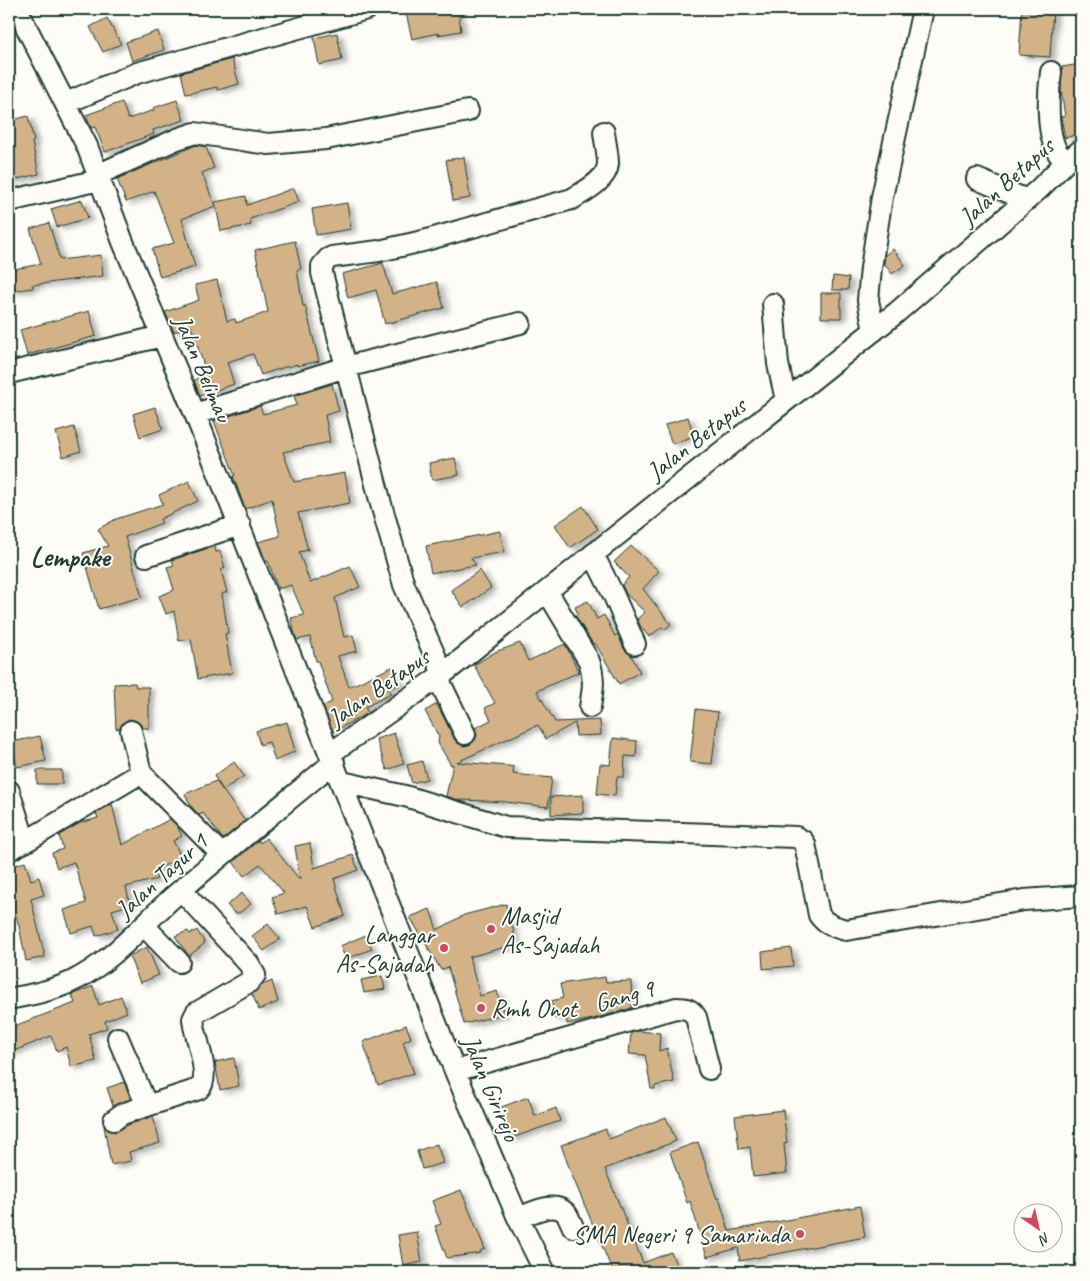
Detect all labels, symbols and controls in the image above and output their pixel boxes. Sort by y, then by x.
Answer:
street label: Jalan Betapus [952,129,1063,234]
street label: Jalan Belimau [166,309,241,428]
street label: Jalan Betapus [640,389,755,488]
district label: Lempake [30,539,112,574]
street label: Jalan Betapus [321,640,438,735]
street label: Jalan Tagur 1 [108,825,216,926]
place label: Masjid As-Sajadah [501,900,600,961]
place label: Langgar As-Sajadah [336,919,437,980]
marker: Masjid As-Sajadah [485,923,497,935]
marker: Langgar As-Sajadah [438,942,450,954]
street label: Gang 9 [591,972,659,1020]
place label: Rmh Onot [491,993,579,1025]
marker: Rmh Onot [475,1002,487,1014]
street label: Jalan Girirejo [454,1030,528,1147]
north arrow [1012,1204,1062,1254]
place label: SMA Negeri 9 Samarinda [573,1219,792,1251]
marker: SMA Negeri 9 Samarinda [794,1228,806,1240]
text: N [1035,1229,1053,1249]

